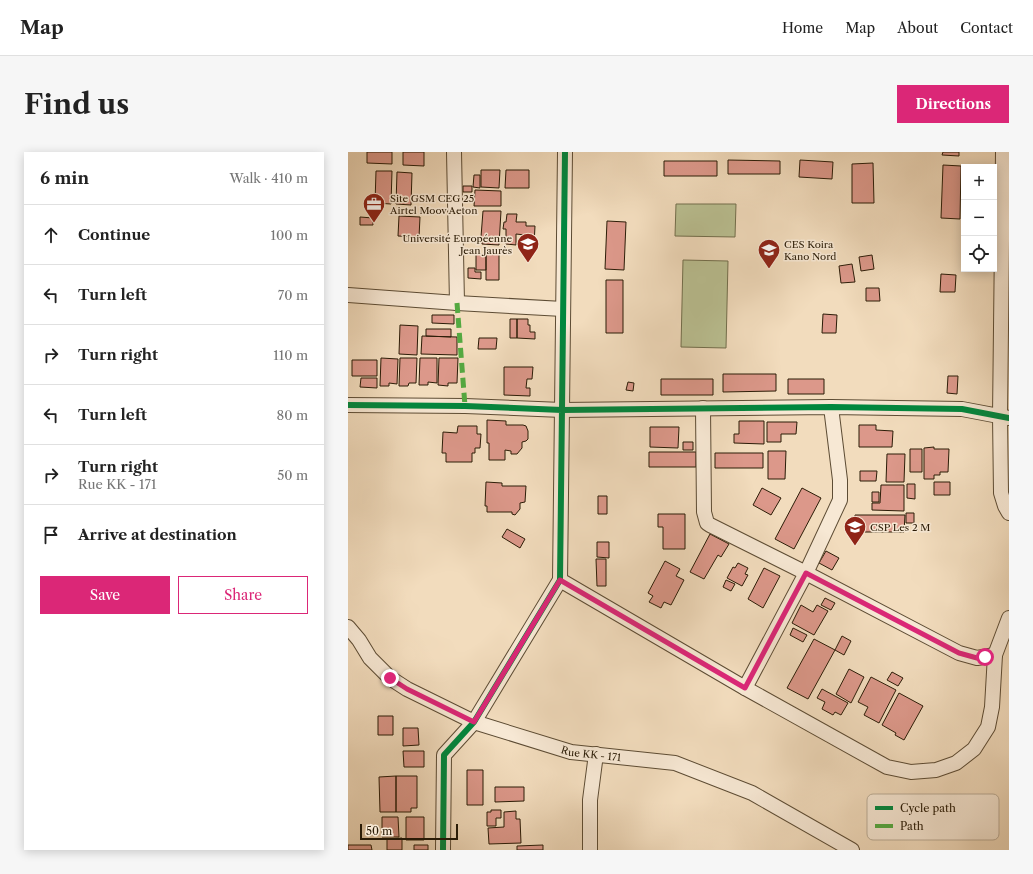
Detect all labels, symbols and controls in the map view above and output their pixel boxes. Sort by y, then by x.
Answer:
text: Map [20,16,64,39]
text: Home [782,19,823,37]
text: Map [845,19,875,37]
text: About [897,19,938,37]
text: Contact [960,19,1013,37]
button: Directions [897,85,1009,123]
text: Find us [24,87,129,121]
map controls [961,164,997,272]
button: + [961,164,997,200]
text: 6 min [40,168,89,188]
text: Walk · 410 m [230,170,308,186]
office icon: Site GSM CEG 25 Airtel Moov Aeton [361,191,387,224]
place label: Site GSM CEG 25 Airtel Moov Aeton [389,192,478,217]
button: − [961,200,997,236]
icon: ahead [40,224,62,246]
text: Continue [78,225,150,244]
text: 100 m [270,227,308,243]
school or university icon: Université Européenne Jean Jaurès [515,231,541,264]
place label: Université Européenne Jean Jaurès [402,232,512,257]
button: locate [961,236,997,272]
school or university icon: CES Koira Kano Nord [756,237,782,270]
place label: CES Koira Kano Nord [784,238,836,263]
icon: left [40,284,62,306]
text: Turn left [78,285,147,304]
text: 70 m [278,287,308,303]
icon: right [40,344,62,366]
text: Turn right [78,345,158,364]
text: 110 m [273,347,308,363]
icon: left [40,404,62,426]
text: Turn left [78,405,147,424]
text: 80 m [276,407,308,423]
text: Turn right [78,457,158,476]
icon: right [40,464,62,486]
text: 50 m [277,467,308,483]
text: Rue KK - 171 [78,476,156,492]
school or university icon: CSP Les 2 M [842,514,868,547]
place label: CSP Les 2 M [870,521,930,534]
icon: arrive [40,524,62,546]
text: Arrive at destination [78,525,237,544]
button: Save [40,576,170,614]
button: Share [178,576,308,614]
route start [976,648,994,666]
route end [381,669,399,687]
street label: Rue KK - 171 [559,743,622,764]
legend [867,794,999,840]
text: Cycle path [900,801,956,815]
text: Path [900,819,924,833]
scale bar [360,822,458,841]
text: 50 m [366,824,392,838]

